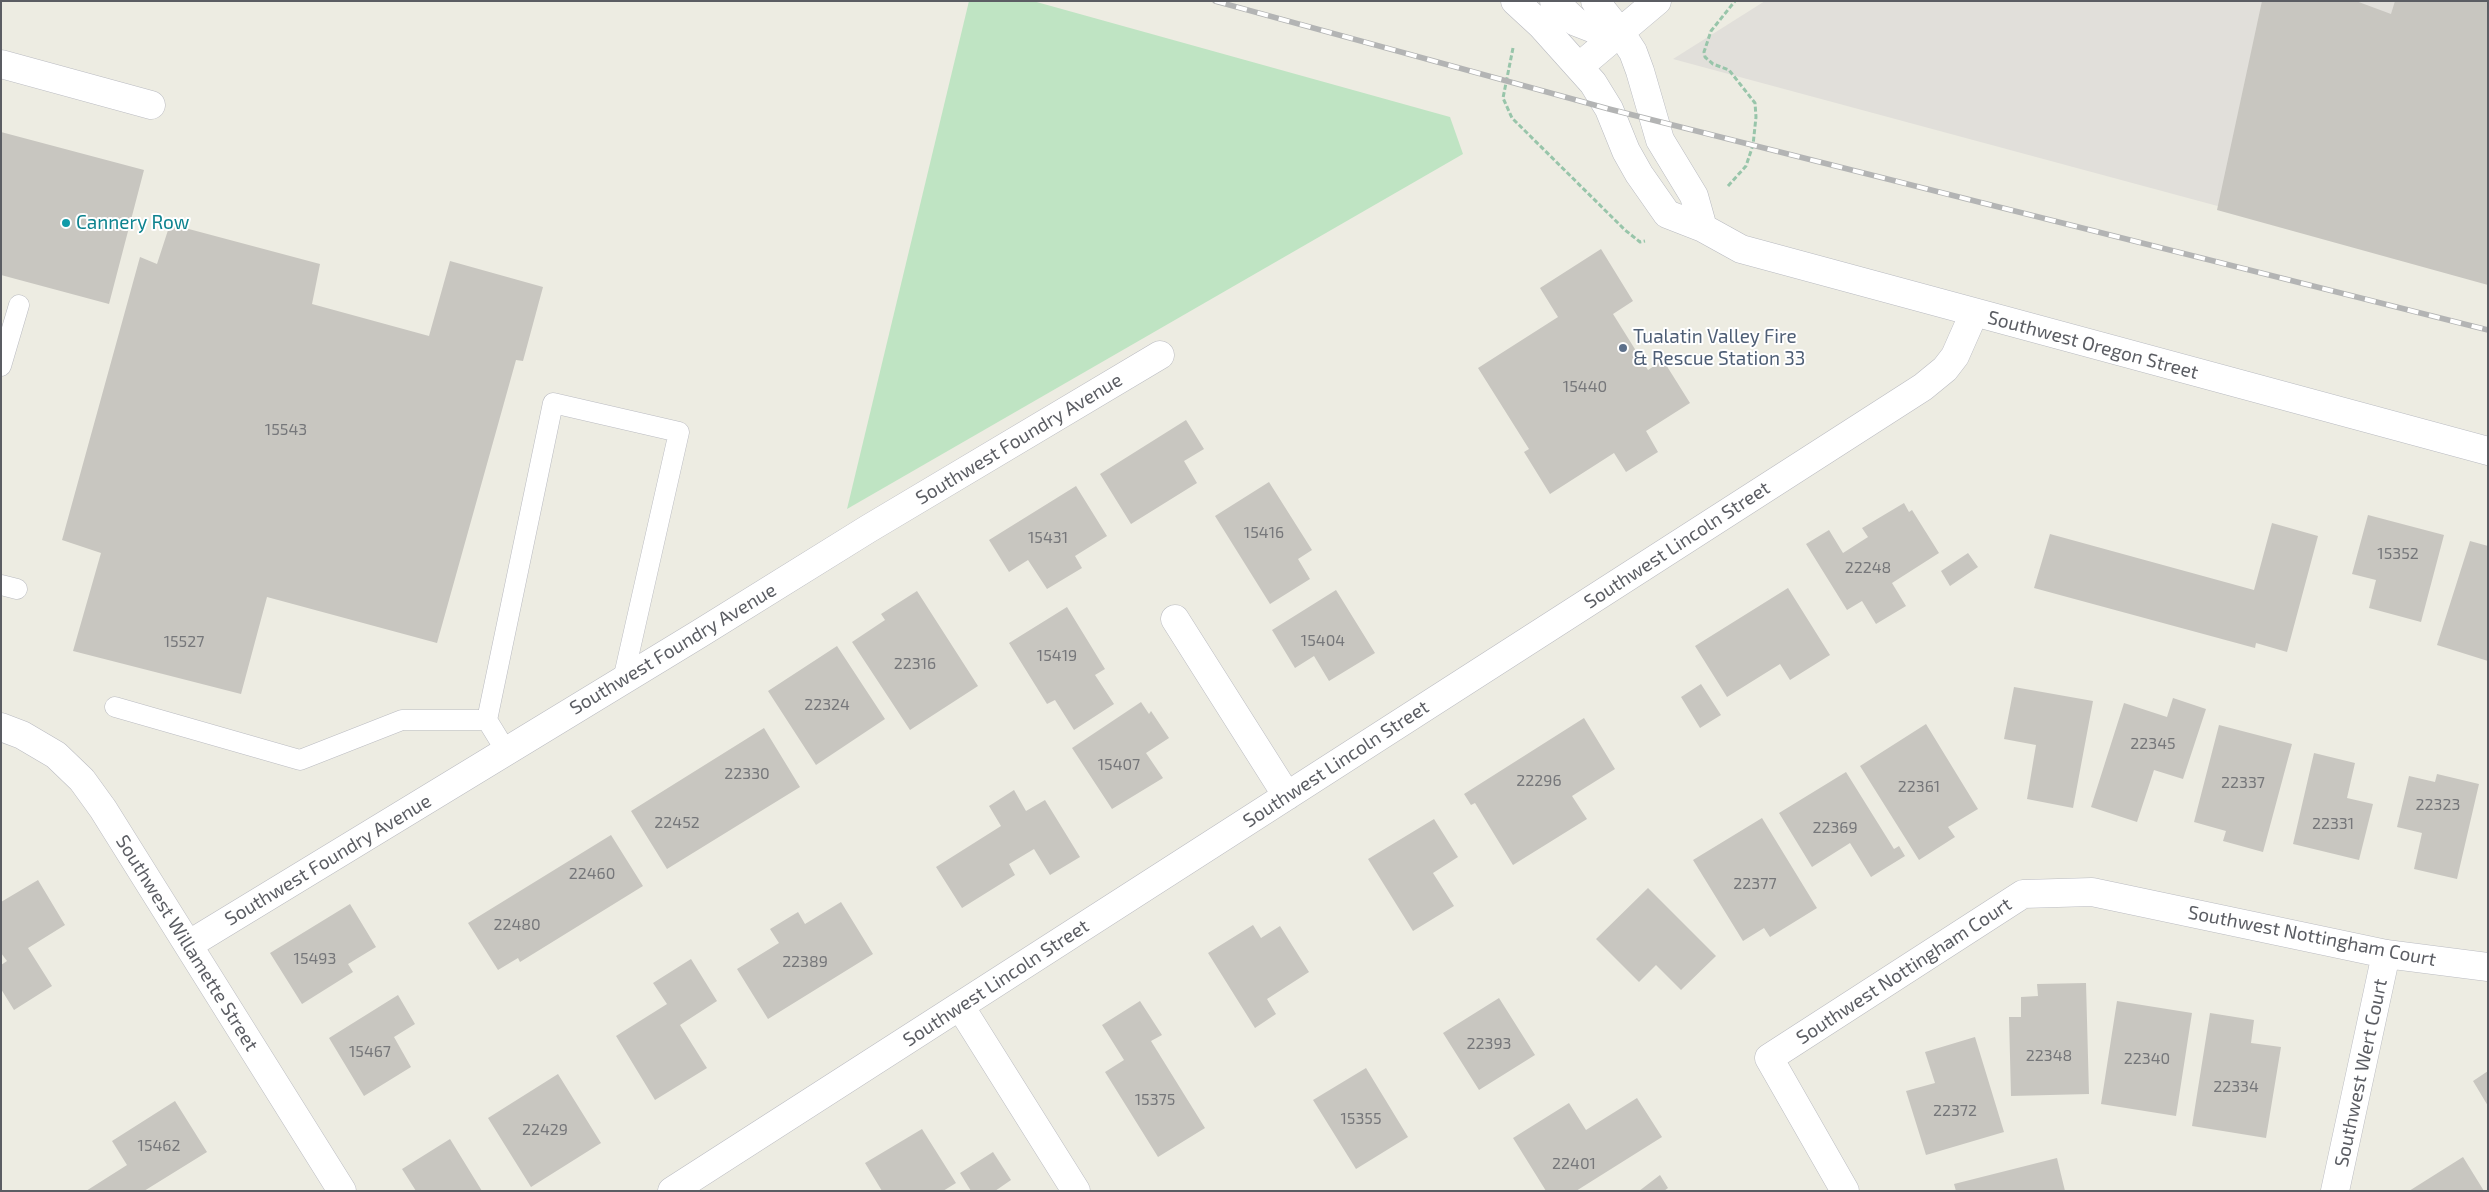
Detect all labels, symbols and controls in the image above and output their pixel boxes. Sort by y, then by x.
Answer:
place label: Cannery Row [76,212,189,234]
marker: Cannery Row [60,217,72,229]
street label: Southwest Oregon Street [1985,306,2201,384]
place label: Tualatin Valley Fire & Rescue Station 33 [1633,326,1805,370]
marker: Tualatin Valley Fire & Rescue Station 33 [1617,342,1629,354]
street label: Southwest Foundry Avenue [912,368,1126,510]
house number: 15440 [1563,377,1607,397]
house number: 15543 [265,420,307,440]
street label: Southwest Lincoln Street [1580,476,1774,614]
house number: 15416 [1244,523,1284,543]
house number: 15431 [1028,528,1068,548]
house number: 15352 [2377,544,2419,564]
house number: 22248 [1845,558,1891,578]
street label: Southwest Foundry Avenue [566,578,780,720]
house number: 15404 [1301,631,1345,651]
house number: 15527 [164,632,204,652]
house number: 15419 [1037,646,1077,666]
house number: 22316 [894,654,936,674]
house number: 22324 [804,695,850,715]
street label: Southwest Lincoln Street [1239,695,1433,833]
house number: 22345 [2130,734,2176,754]
house number: 15407 [1098,755,1140,775]
house number: 22330 [724,764,770,784]
house number: 22296 [1516,771,1562,791]
house number: 22337 [2221,773,2265,793]
house number: 22361 [1898,777,1940,797]
street label: Southwest Foundry Avenue [221,789,435,931]
house number: 22323 [2416,795,2460,815]
house number: 22452 [654,813,700,833]
house number: 22331 [2312,814,2354,834]
house number: 22369 [1812,818,1858,838]
street label: Southwest Willamette Street [111,831,263,1055]
house number: 22460 [569,864,615,884]
house number: 22377 [1733,874,1777,894]
street label: Southwest Nottingham Court [1792,893,2016,1049]
street label: Southwest Nottingham Court [2186,901,2438,971]
street label: Southwest Lincoln Street [899,914,1093,1052]
house number: 22480 [493,915,541,935]
house number: 15493 [294,949,336,969]
house number: 22389 [782,952,828,972]
street label: Southwest Wert Court [2330,977,2392,1169]
house number: 22393 [1467,1034,1511,1054]
house number: 15467 [349,1042,391,1062]
house number: 22348 [2026,1046,2072,1066]
house number: 22340 [2124,1049,2170,1069]
house number: 22334 [2213,1077,2259,1097]
house number: 15375 [1135,1090,1175,1110]
house number: 22372 [1933,1101,1977,1121]
house number: 15355 [1341,1109,1381,1129]
house number: 22429 [522,1120,568,1140]
house number: 15462 [138,1136,180,1156]
house number: 22401 [1552,1154,1596,1174]

